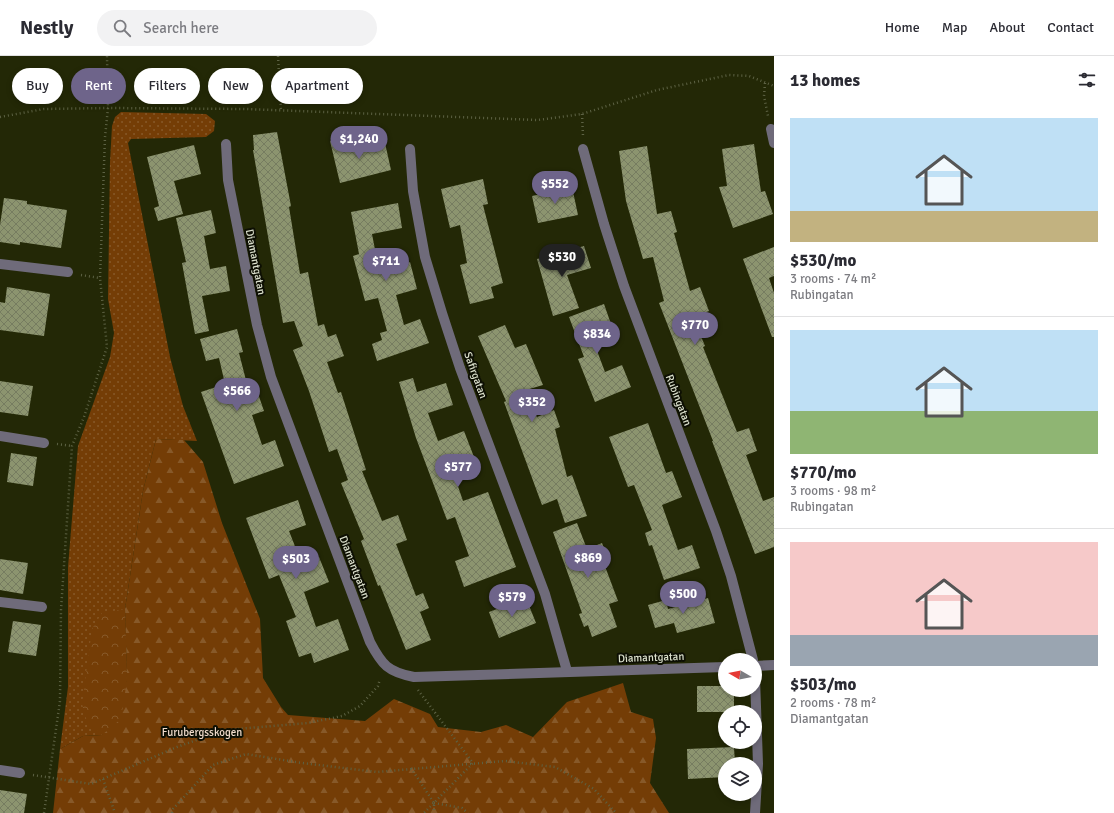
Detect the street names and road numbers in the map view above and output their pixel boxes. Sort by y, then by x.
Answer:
street label: Diamantgatan [243,228,268,296]
street label: Safirgatan [461,350,490,400]
street label: Rubingatan [663,373,694,428]
street label: Diamantgatan [337,534,373,601]
street label: Diamantgatan [618,650,684,665]

